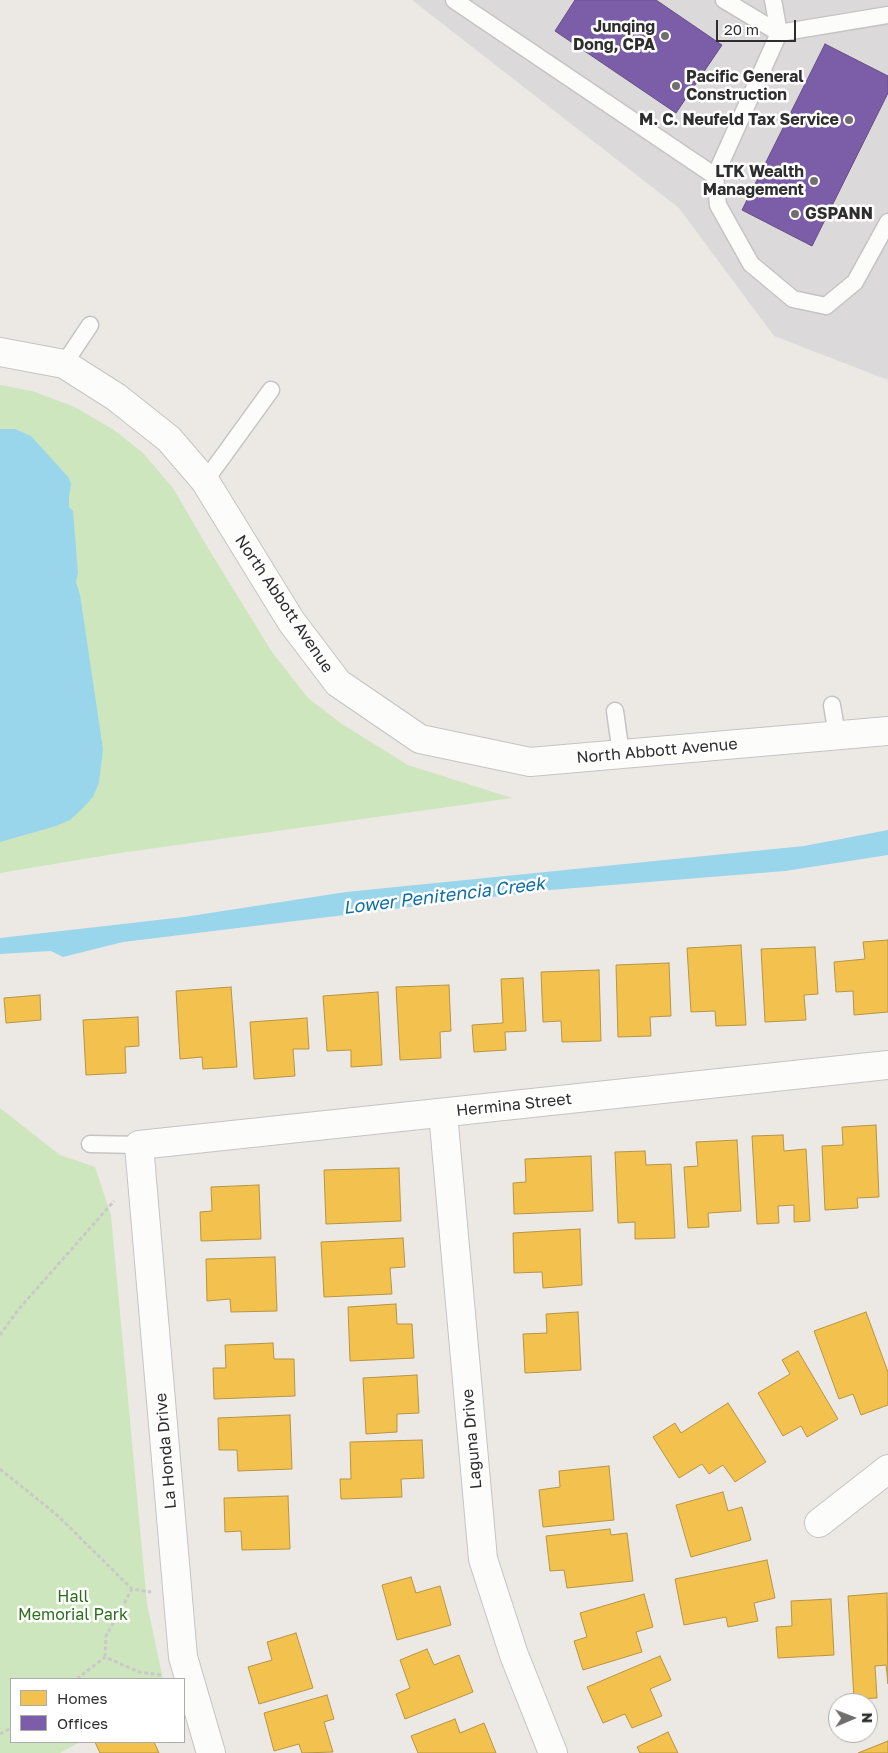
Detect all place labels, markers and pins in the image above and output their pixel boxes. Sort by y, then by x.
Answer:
place label: Junqing Dong, CPA [573,17,655,55]
marker: Junqing Dong, CPA [659,30,671,42]
place label: Pacific General Construction [686,67,804,105]
marker: Pacific General Construction [670,80,682,92]
place label: M. C. Neufeld Tax Service [639,110,839,130]
marker: M. C. Neufeld Tax Service [843,114,855,126]
place label: LTK Wealth Management [703,162,804,200]
marker: LTK Wealth Management [808,175,820,187]
place label: GSPANN [805,204,873,224]
marker: GSPANN [789,208,801,220]

